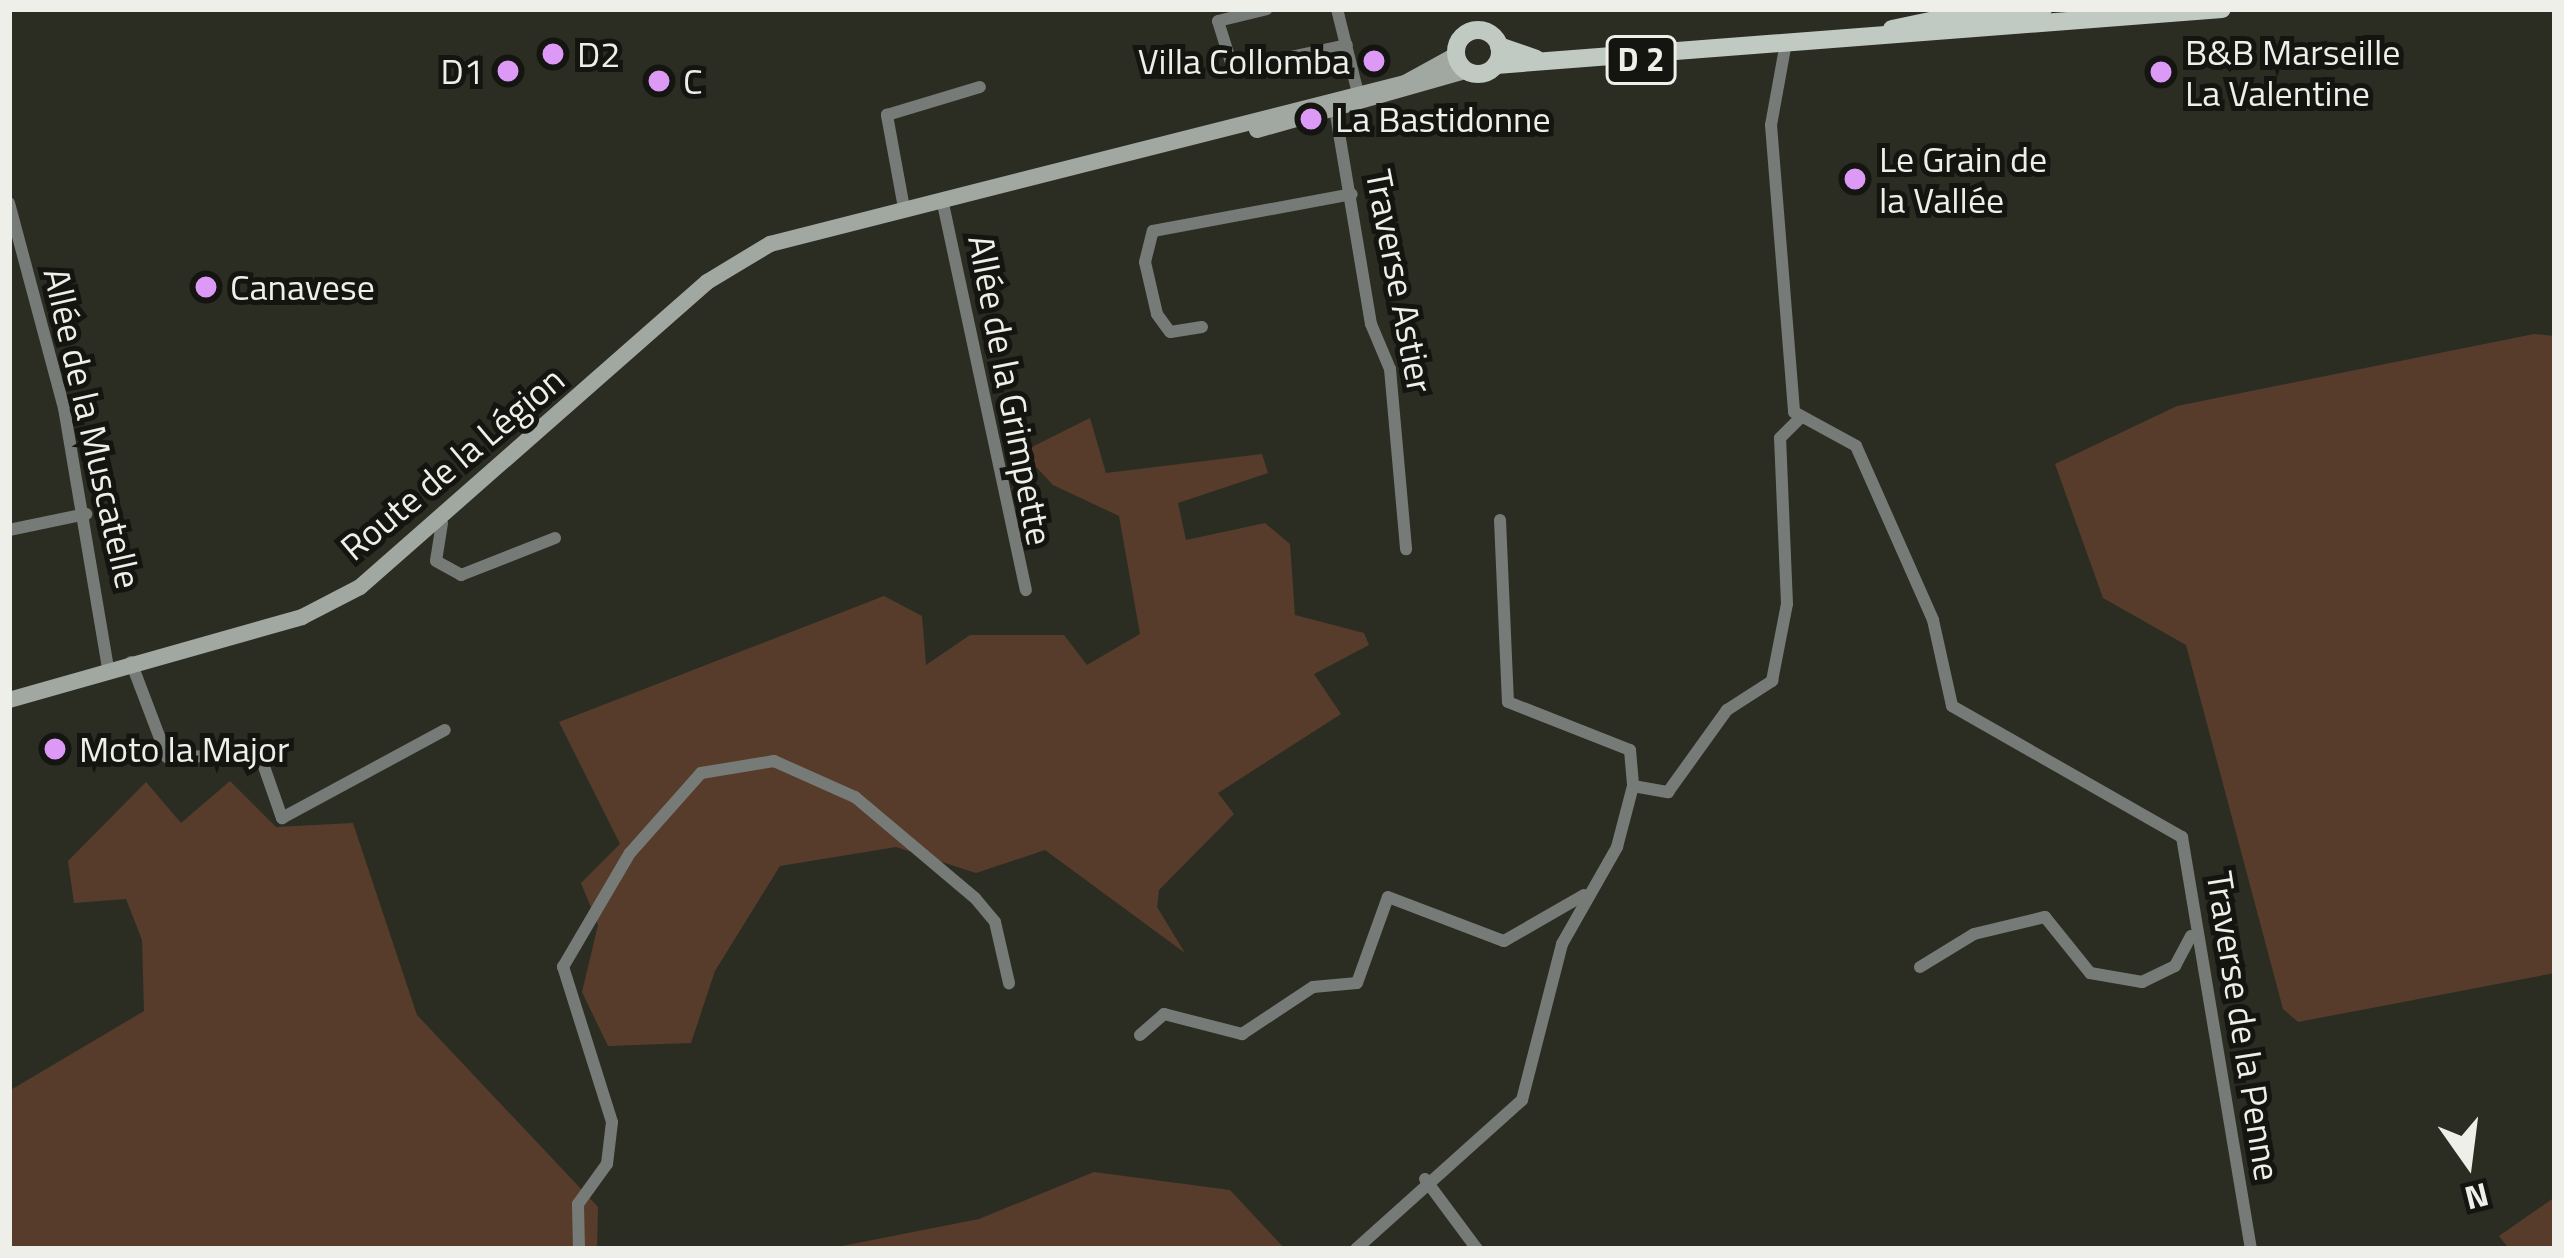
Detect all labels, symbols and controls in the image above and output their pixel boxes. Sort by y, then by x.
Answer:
place label: B&B Marseille La Valentine [2185,29,2400,114]
place label: D2 [577,32,620,76]
road number: D 2 [1605,33,1677,87]
place label: Villa Collomba [1138,39,1350,83]
marker: D2 [540,41,566,67]
marker: Villa Collomba [1361,48,1387,74]
place label: D1 [441,49,484,93]
marker: D1 [495,58,521,84]
place label: C [683,59,703,103]
marker: B&B Marseille La Valentine [2148,59,2174,85]
marker: C [646,68,672,94]
place label: La Bastidonne [1335,97,1551,141]
marker: La Bastidonne [1298,106,1324,132]
place label: Le Grain de la Vallée [1879,136,2047,221]
street label: Traverse Astier [1357,166,1443,396]
marker: Le Grain de la Vallée [1842,166,1868,192]
street label: Allée de la Grimpette [960,231,1062,549]
street label: Allée de la Muscatelle [35,264,151,592]
place label: Canavese [230,265,375,309]
marker: Canavese [193,274,219,300]
street label: Route de la Légion [332,357,572,569]
place label: Moto la Major [79,727,289,771]
marker: Moto la Major [42,736,68,762]
street label: Traverse de la Penne [2198,868,2290,1184]
north arrow [2408,1102,2528,1222]
text: N [2460,1170,2494,1224]

